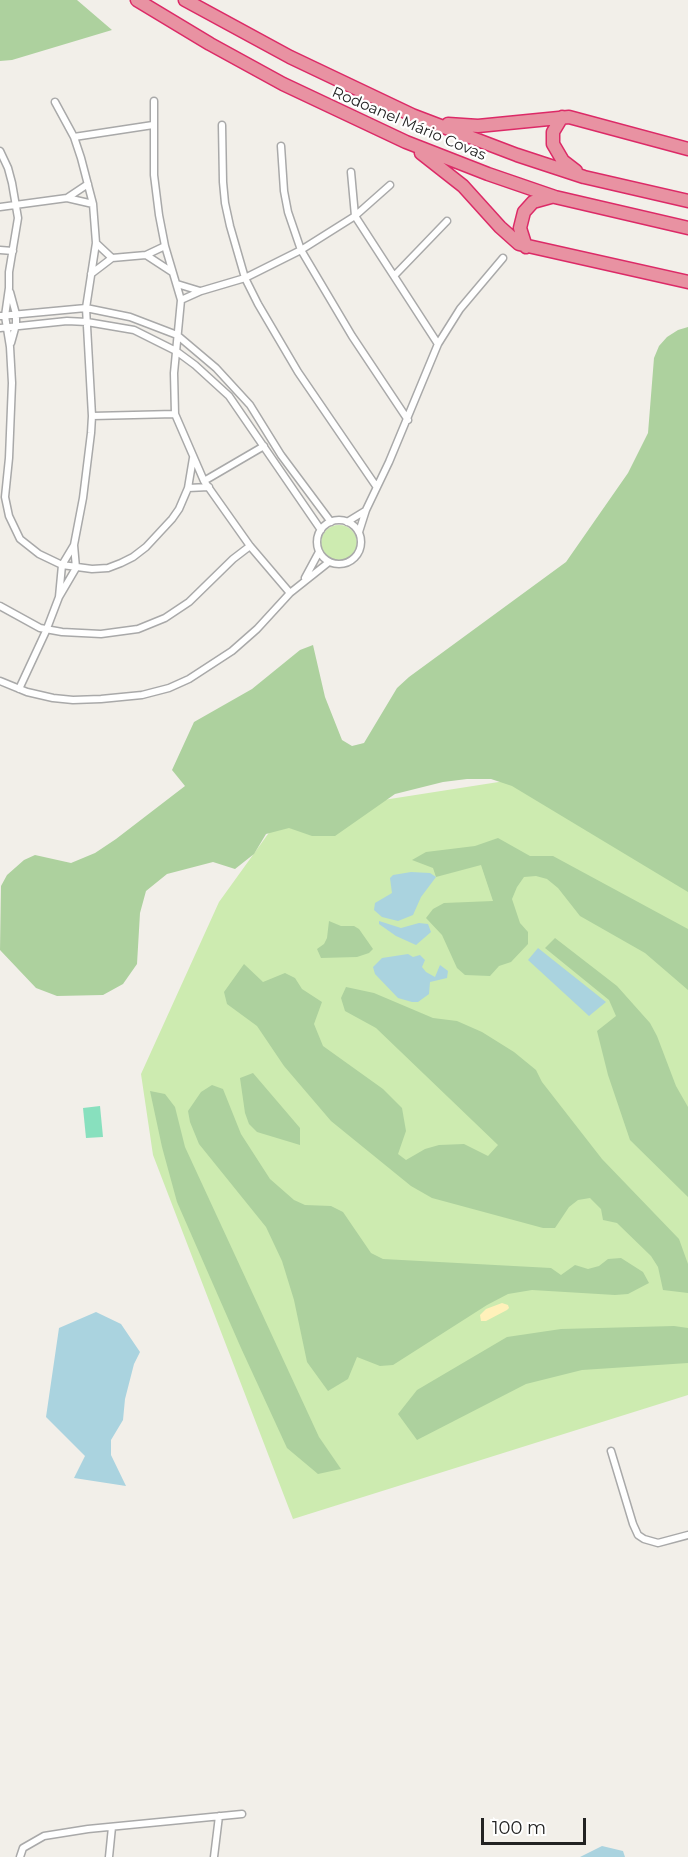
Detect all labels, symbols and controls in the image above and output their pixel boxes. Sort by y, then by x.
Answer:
street label: Rodoanel Mário Covas [329,83,489,165]
scale bar [484,1806,589,1844]
text: 100 m [492,1817,546,1839]

